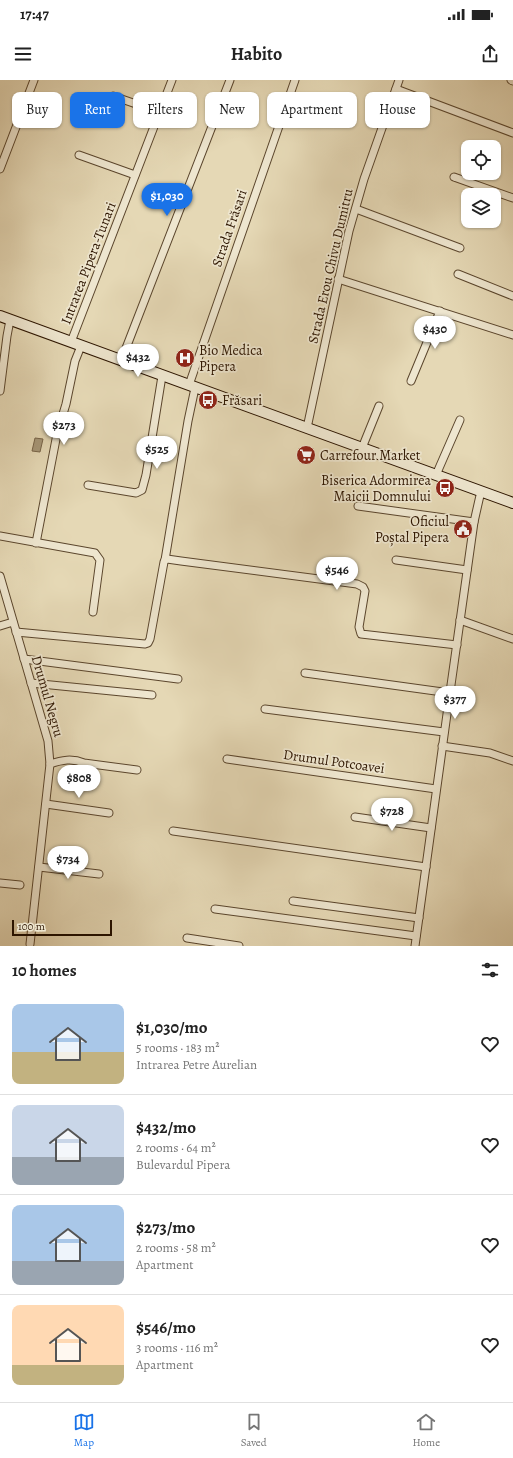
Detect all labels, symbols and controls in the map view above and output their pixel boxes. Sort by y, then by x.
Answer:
text: 17:47 [20,4,49,24]
text: Habito [231,42,282,66]
icon: menu [12,43,34,65]
icon: share [479,43,501,65]
chip: Buy [12,92,62,128]
chip: Rent [70,92,125,128]
chip: Filters [133,92,197,128]
chip: New [205,92,259,128]
chip: Apartment [267,92,357,128]
chip: House [365,92,430,128]
map controls [461,140,501,228]
button: locate [461,140,501,180]
pin: $1,030 [134,183,200,217]
street label: Strada Erou Chivu Dumitru [303,186,358,345]
text: $1,030 [151,187,183,204]
street label: Strada Frăsari [207,187,252,269]
button: layers [461,188,501,228]
street label: Intrarea Pipera-Tunari [56,199,121,327]
pin: $430 [411,316,459,350]
text: $430 [423,320,447,337]
place label: Bio Medica Pipera [199,341,263,376]
pin: $432 [114,344,162,378]
hospital icon: Bio Medica Pipera [174,347,196,369]
text: $432 [126,348,150,365]
bus stop icon: Frăsari [197,389,219,411]
place label: Frăsari [222,391,262,410]
pin: $273 [40,412,88,446]
text: $273 [52,416,76,433]
pin: $525 [133,436,181,470]
text: $525 [145,440,169,457]
supermarket icon: Carrefour Market [295,444,317,466]
place label: Carrefour Market [320,446,421,465]
place label: Biserica Adormirea Maicii Domnului [321,471,431,506]
bus stop icon: Biserica Adormirea Maicii Domnului [434,477,456,499]
place label: Oficiul Poștal Pipera [375,512,450,547]
public building icon: Oficiul Poștal Pipera [452,518,474,540]
pin: $546 [313,557,361,591]
text: $546 [325,561,349,578]
street label: Drumul Negru [27,653,68,740]
pin: $377 [431,686,479,720]
text: $377 [444,690,466,707]
street label: Drumul Potcoavei [282,745,386,778]
pin: $808 [55,765,103,799]
text: $808 [66,769,92,786]
pin: $728 [368,798,416,832]
text: $728 [380,802,404,819]
pin: $734 [44,846,92,880]
text: $734 [56,850,80,867]
scale bar [12,918,112,937]
text: 100 m [18,919,45,934]
text: 10 homes [12,959,77,982]
icon: filters [479,959,501,981]
text: $1,030/mo [136,1016,208,1039]
icon: home [44,1020,92,1068]
icon: heart [479,1033,501,1055]
text: 5 rooms · 183 m² [136,1039,220,1056]
text: Intrarea Petre Aurelian [136,1056,257,1073]
text: $432/mo [136,1116,196,1139]
icon: home [44,1121,92,1169]
icon: heart [479,1134,501,1156]
text: 2 rooms · 64 m² [136,1139,216,1156]
text: Bulevardul Pipera [136,1156,230,1173]
text: $273/mo [136,1216,195,1239]
icon: home [44,1221,92,1269]
icon: heart [479,1234,501,1256]
text: 2 rooms · 58 m² [136,1239,216,1256]
text: Apartment [136,1256,194,1273]
text: $546/mo [136,1316,196,1339]
icon: home [44,1321,92,1369]
icon: heart [479,1334,501,1356]
text: 3 rooms · 116 m² [136,1339,218,1356]
text: Apartment [136,1356,194,1373]
tab: Map [73,1411,95,1450]
tab: Saved [241,1411,267,1450]
tab: Home [412,1411,440,1450]

